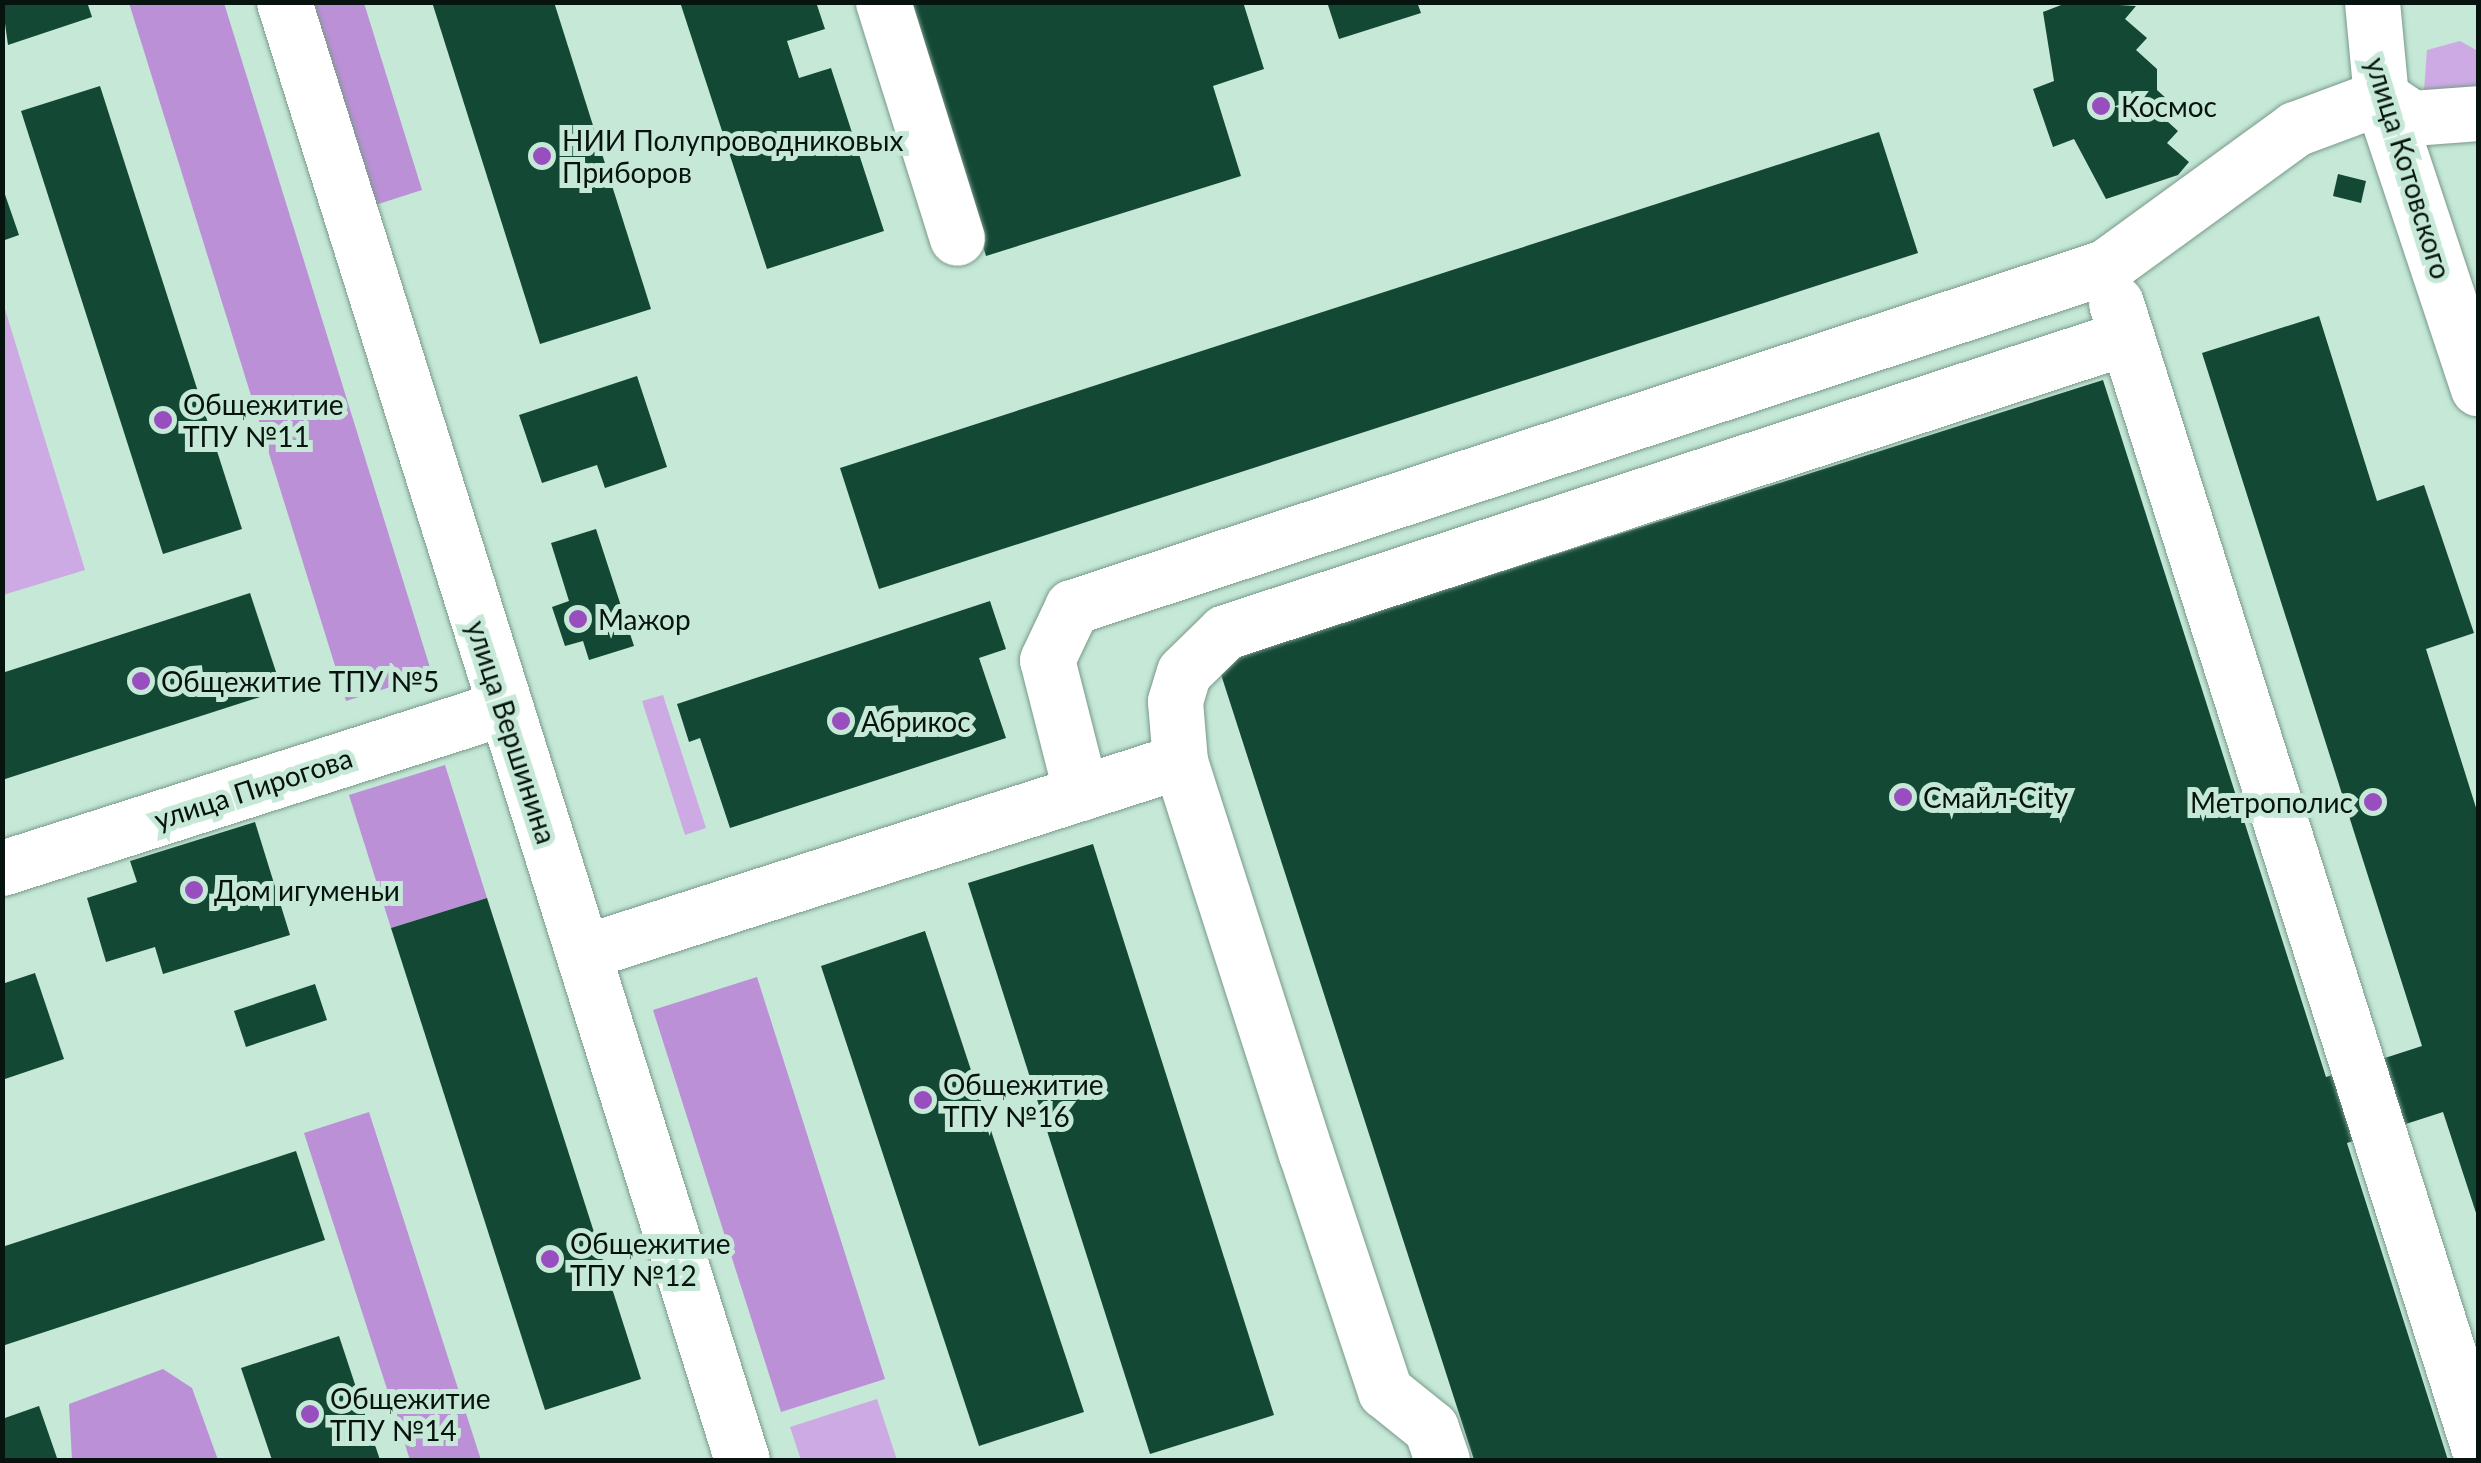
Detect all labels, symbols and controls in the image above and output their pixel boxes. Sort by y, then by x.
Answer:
street label: улица Котовского [2359,53,2459,283]
place label: Космос [2121,89,2217,123]
marker: Космос [2090,95,2112,117]
place label: НИИ Полупроводниковых Приборов [562,123,903,189]
marker: НИИ Полупроводниковых Приборов [531,145,553,167]
place label: Общежитие ТПУ №11 [183,387,344,453]
marker: Общежитие ТПУ №11 [152,409,174,431]
place label: Мажор [598,602,691,636]
marker: Мажор [567,608,589,630]
street label: улица Вершинина [460,616,564,848]
place label: Общежитие ТПУ №5 [161,664,439,698]
marker: Общежитие ТПУ №5 [130,670,152,692]
place label: Абрикос [861,704,971,738]
marker: Абрикос [830,710,852,732]
street label: улица Пирогова [150,740,356,836]
place label: Смайл-City [1923,780,2068,814]
place label: Метрополис [2190,785,2353,819]
marker: Смайл-City [1892,786,1914,808]
marker: Метрополис [2362,791,2384,813]
place label: Дом игуменьи [214,873,400,907]
marker: Дом игуменьи [183,879,205,901]
place label: Общежитие ТПУ №16 [943,1067,1104,1133]
marker: Общежитие ТПУ №16 [912,1089,934,1111]
place label: Общежитие ТПУ №12 [570,1226,731,1292]
marker: Общежитие ТПУ №12 [539,1248,561,1270]
place label: Общежитие ТПУ №14 [330,1381,491,1447]
marker: Общежитие ТПУ №14 [299,1403,321,1425]

